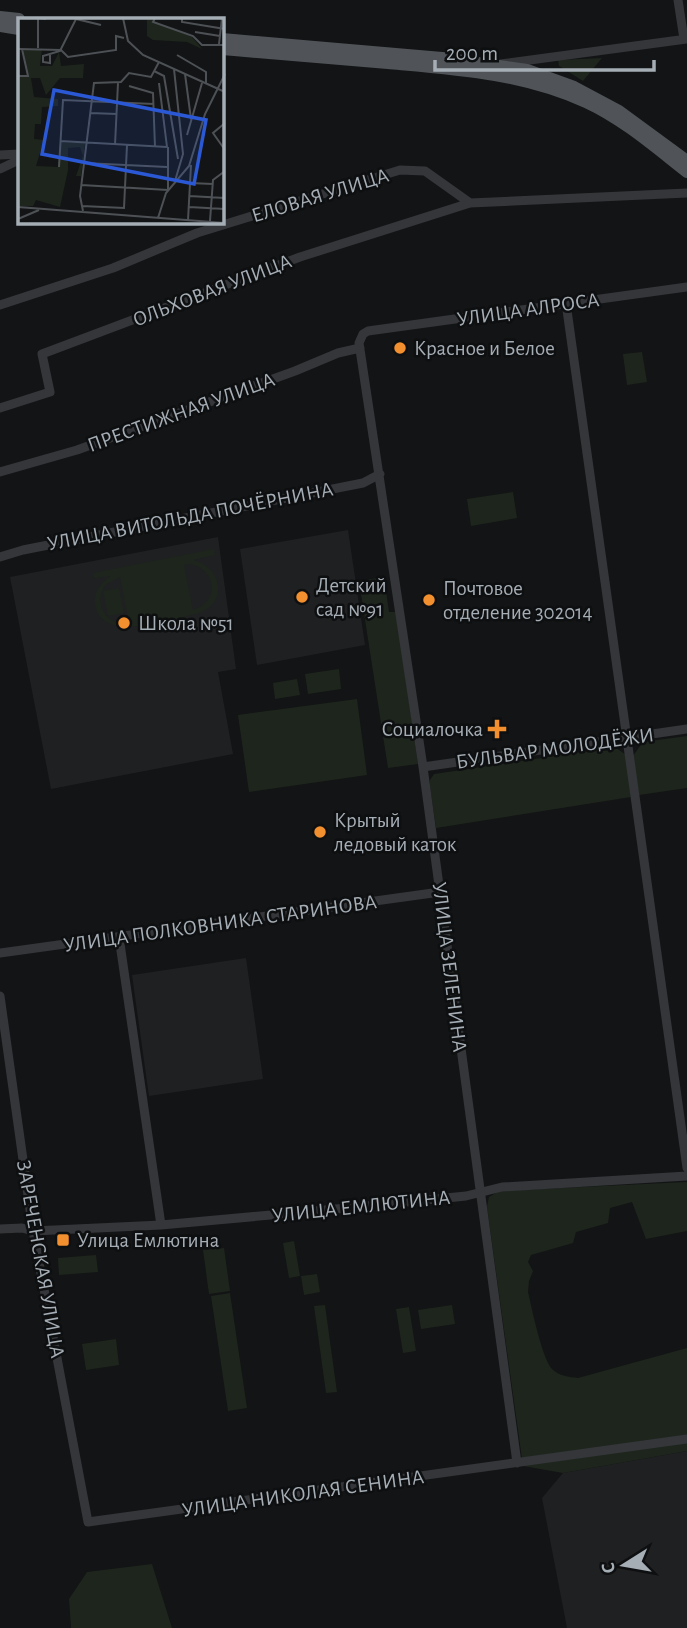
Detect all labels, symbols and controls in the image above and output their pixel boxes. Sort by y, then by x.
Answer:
inset map [18,18,224,224]
scale bar [435,28,654,72]
text: 200 m [446,43,498,64]
street label: ЕЛОВАЯ УЛИЦА [249,165,391,226]
street label: ОЛЬХОВАЯ УЛИЦА [130,251,294,330]
street label: УЛИЦА АЛРОСА [456,289,600,330]
place label: Красное и Белое [414,338,555,359]
marker: Красное и Белое [392,340,408,356]
street label: ПРЕСТИЖНАЯ УЛИЦА [85,369,278,456]
street label: УЛИЦА ВИТОЛЬДА ПОЧЁРНИНА [45,477,335,555]
place label: Детский сад №91 [316,575,387,620]
place label: Почтовое отделение 302014 [443,578,593,623]
marker: Детский сад №91 [294,589,310,605]
marker: Почтовое отделение 302014 [421,592,437,608]
place label: Школа №51 [138,613,234,634]
marker: Школа №51 [116,615,132,631]
place label: Социалочка [381,719,483,740]
marker: Социалочка [489,721,505,737]
street label: БУЛЬВАР МОЛОДЁЖИ [455,723,655,773]
place label: Крытый ледовый каток [334,810,457,855]
marker: Крытый ледовый каток [312,824,328,840]
street label: УЛИЦА ЗЕЛЕНИНА [429,881,470,1053]
street label: УЛИЦА ПОЛКОВНИКА СТАРИНОВА [62,891,378,956]
street label: ЗАРЕЧЕНСКАЯ УЛИЦА [13,1159,68,1360]
street label: УЛИЦА ЕМЛЮТИНА [271,1187,451,1226]
place label: Улица Емлютина [77,1230,220,1251]
marker: Улица Емлютина [55,1232,71,1248]
street label: УЛИЦА НИКОЛАЯ СЕНИНА [181,1466,425,1521]
north arrow [589,1530,659,1600]
text: С [598,1561,619,1575]

